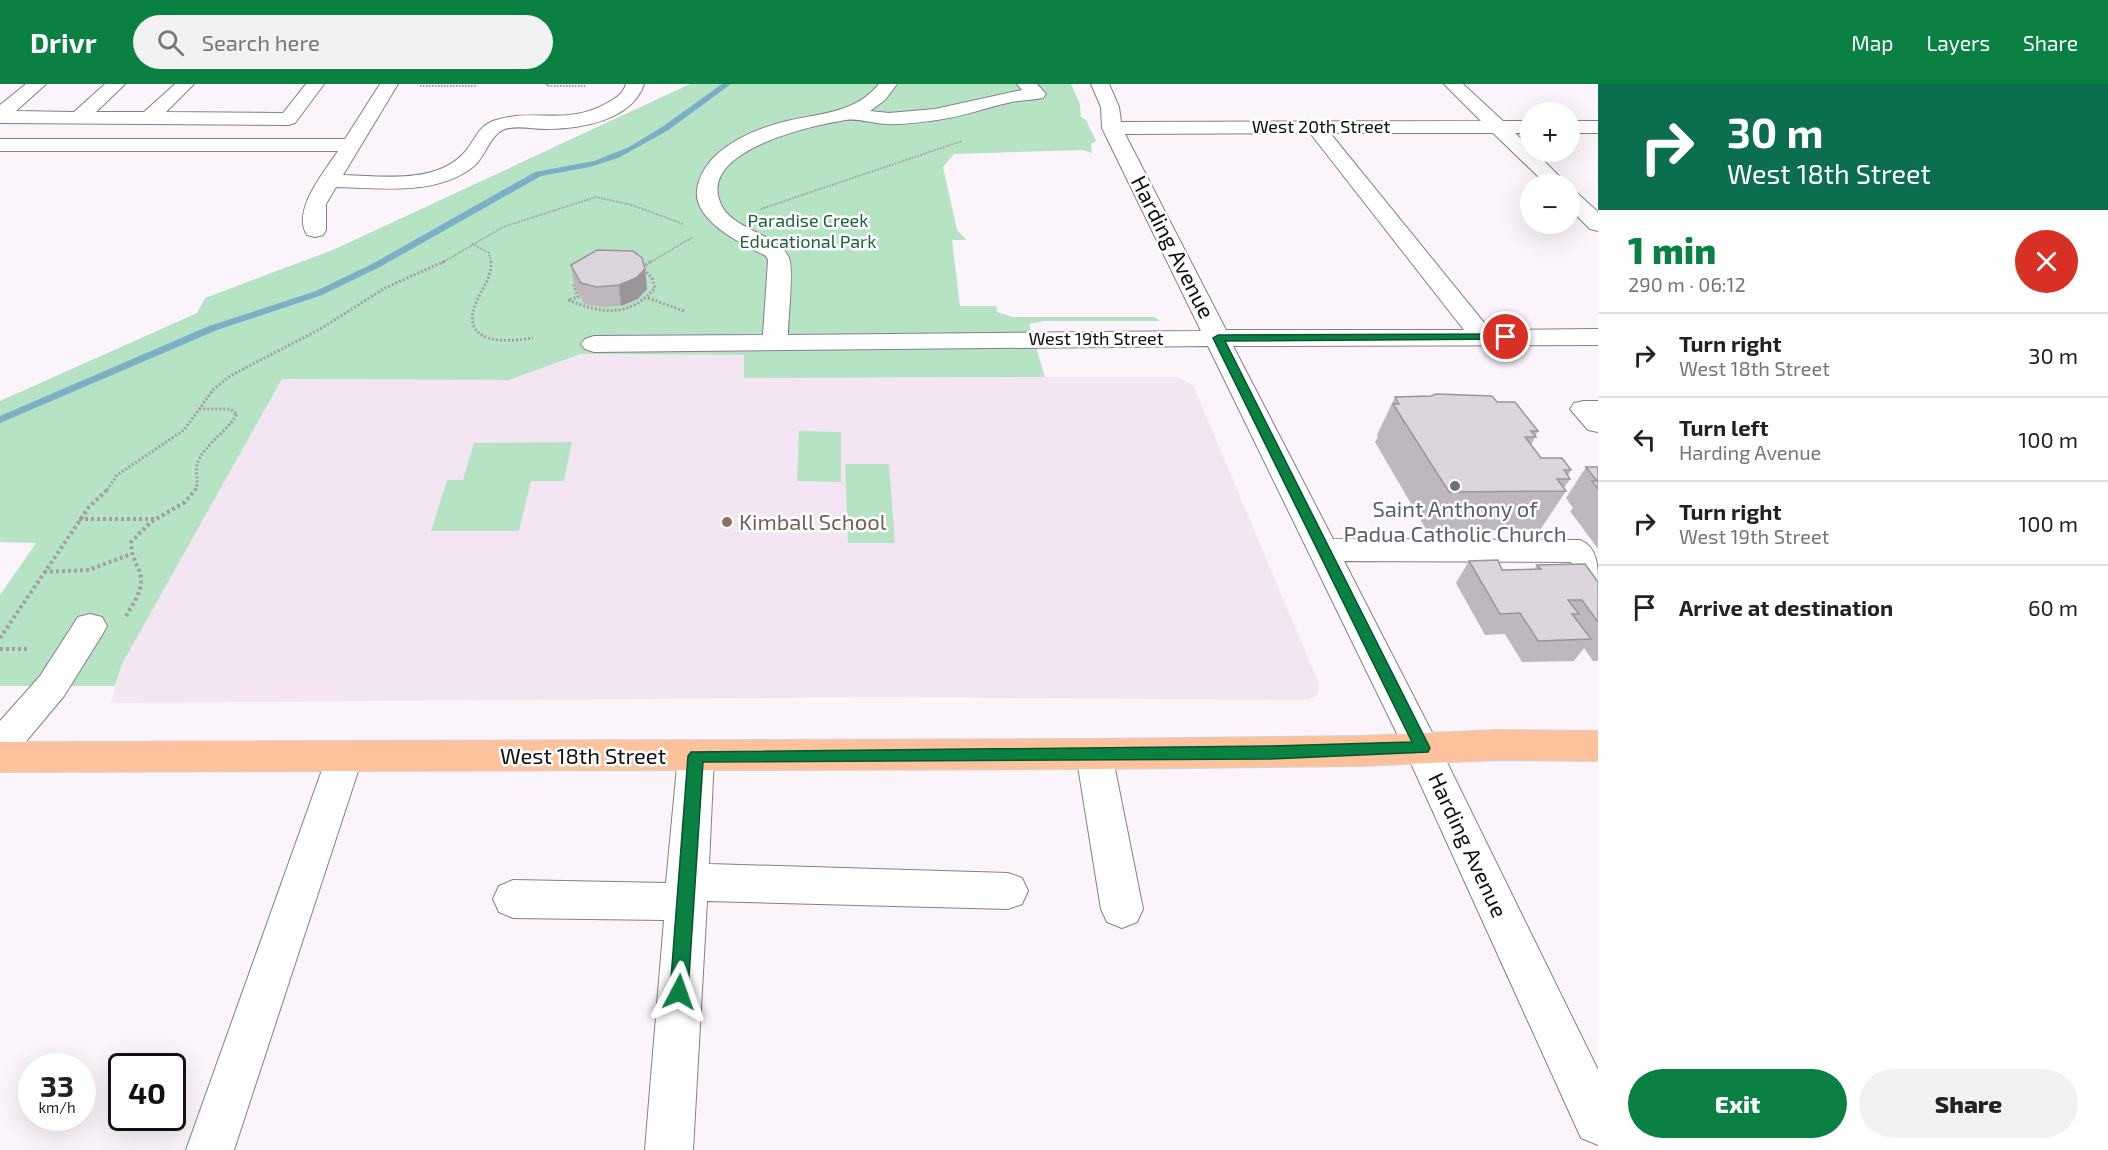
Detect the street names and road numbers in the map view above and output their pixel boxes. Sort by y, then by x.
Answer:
street label: West 20th Street [1252,115,1391,137]
street label: Harding Avenue [1127,171,1221,322]
street label: West 19th Street [1028,327,1164,349]
street label: West 18th Street [500,742,666,768]
street label: Harding Avenue [1424,768,1514,921]

